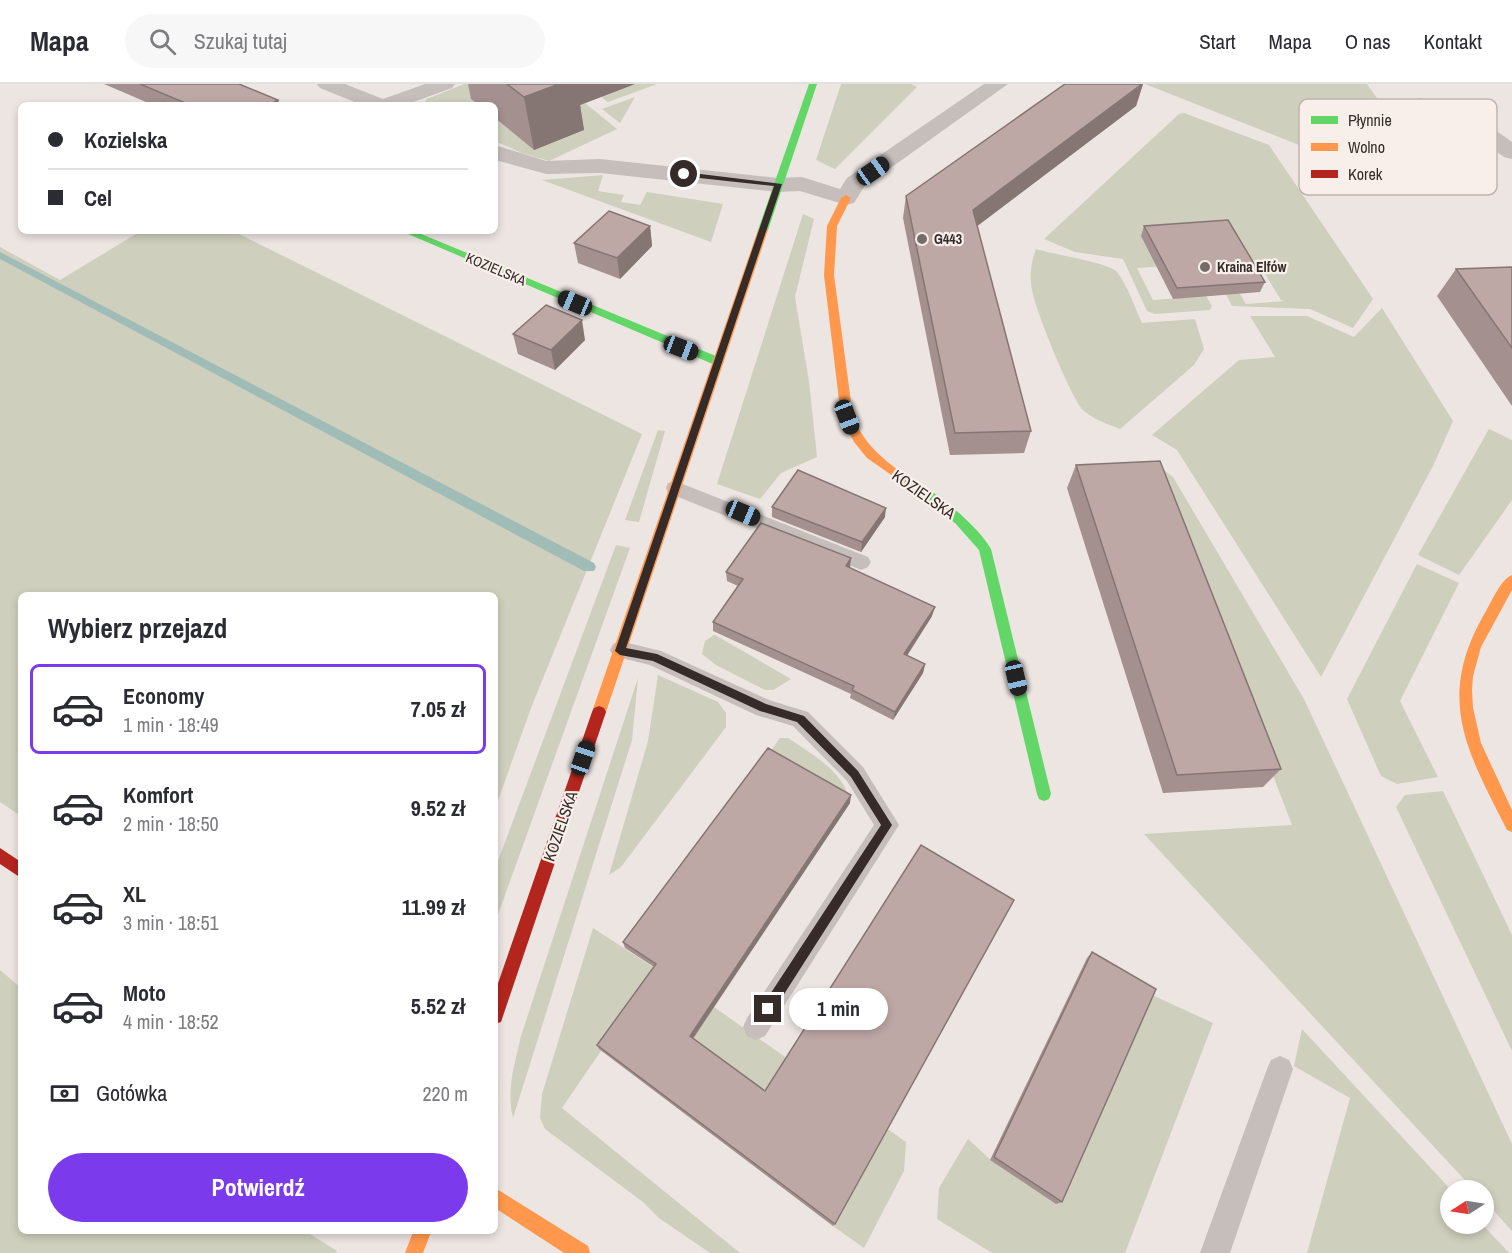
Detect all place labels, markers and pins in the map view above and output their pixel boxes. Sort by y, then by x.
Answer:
place label: G443 [934,230,962,248]
marker: G443 [915,232,929,246]
place label: Kraina Elfów [1217,258,1287,276]
marker: Kraina Elfów [1198,260,1212,274]

